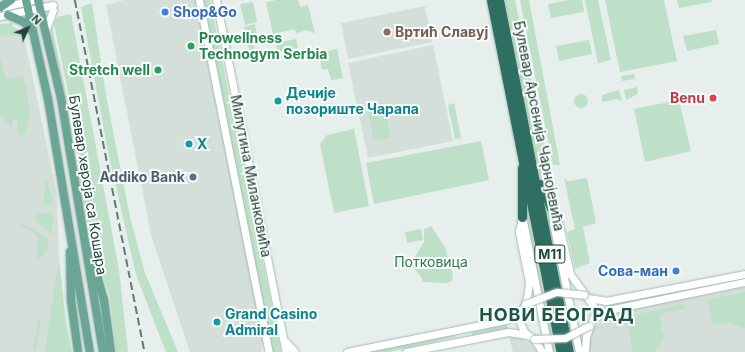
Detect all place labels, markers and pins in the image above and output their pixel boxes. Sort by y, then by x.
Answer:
place label: Shop&Go [173,4,237,20]
marker: Shop&Go [160,7,170,17]
place label: Вртић Славуј [395,24,488,40]
marker: Вртић Славуј [382,27,392,37]
place label: Prowellness Technogym Serbia [199,30,327,62]
marker: Prowellness Technogym Serbia [186,41,196,51]
place label: Stretch well [69,62,150,78]
marker: Stretch well [153,65,163,75]
place label: Дечије позориште Чарапа [286,85,419,118]
place label: Benu [670,90,705,106]
marker: Benu [708,93,718,103]
marker: Дечије позориште Чарапа [273,96,283,106]
place label: X [197,136,207,152]
marker: X [184,139,194,149]
place label: Addiko Bank [99,169,185,185]
marker: Addiko Bank [188,172,198,182]
place label: Сова-ман [598,263,668,279]
marker: Сова-ман [671,266,681,276]
place label: Grand Casino Admiral [225,306,317,338]
marker: Grand Casino Admiral [212,317,222,327]

